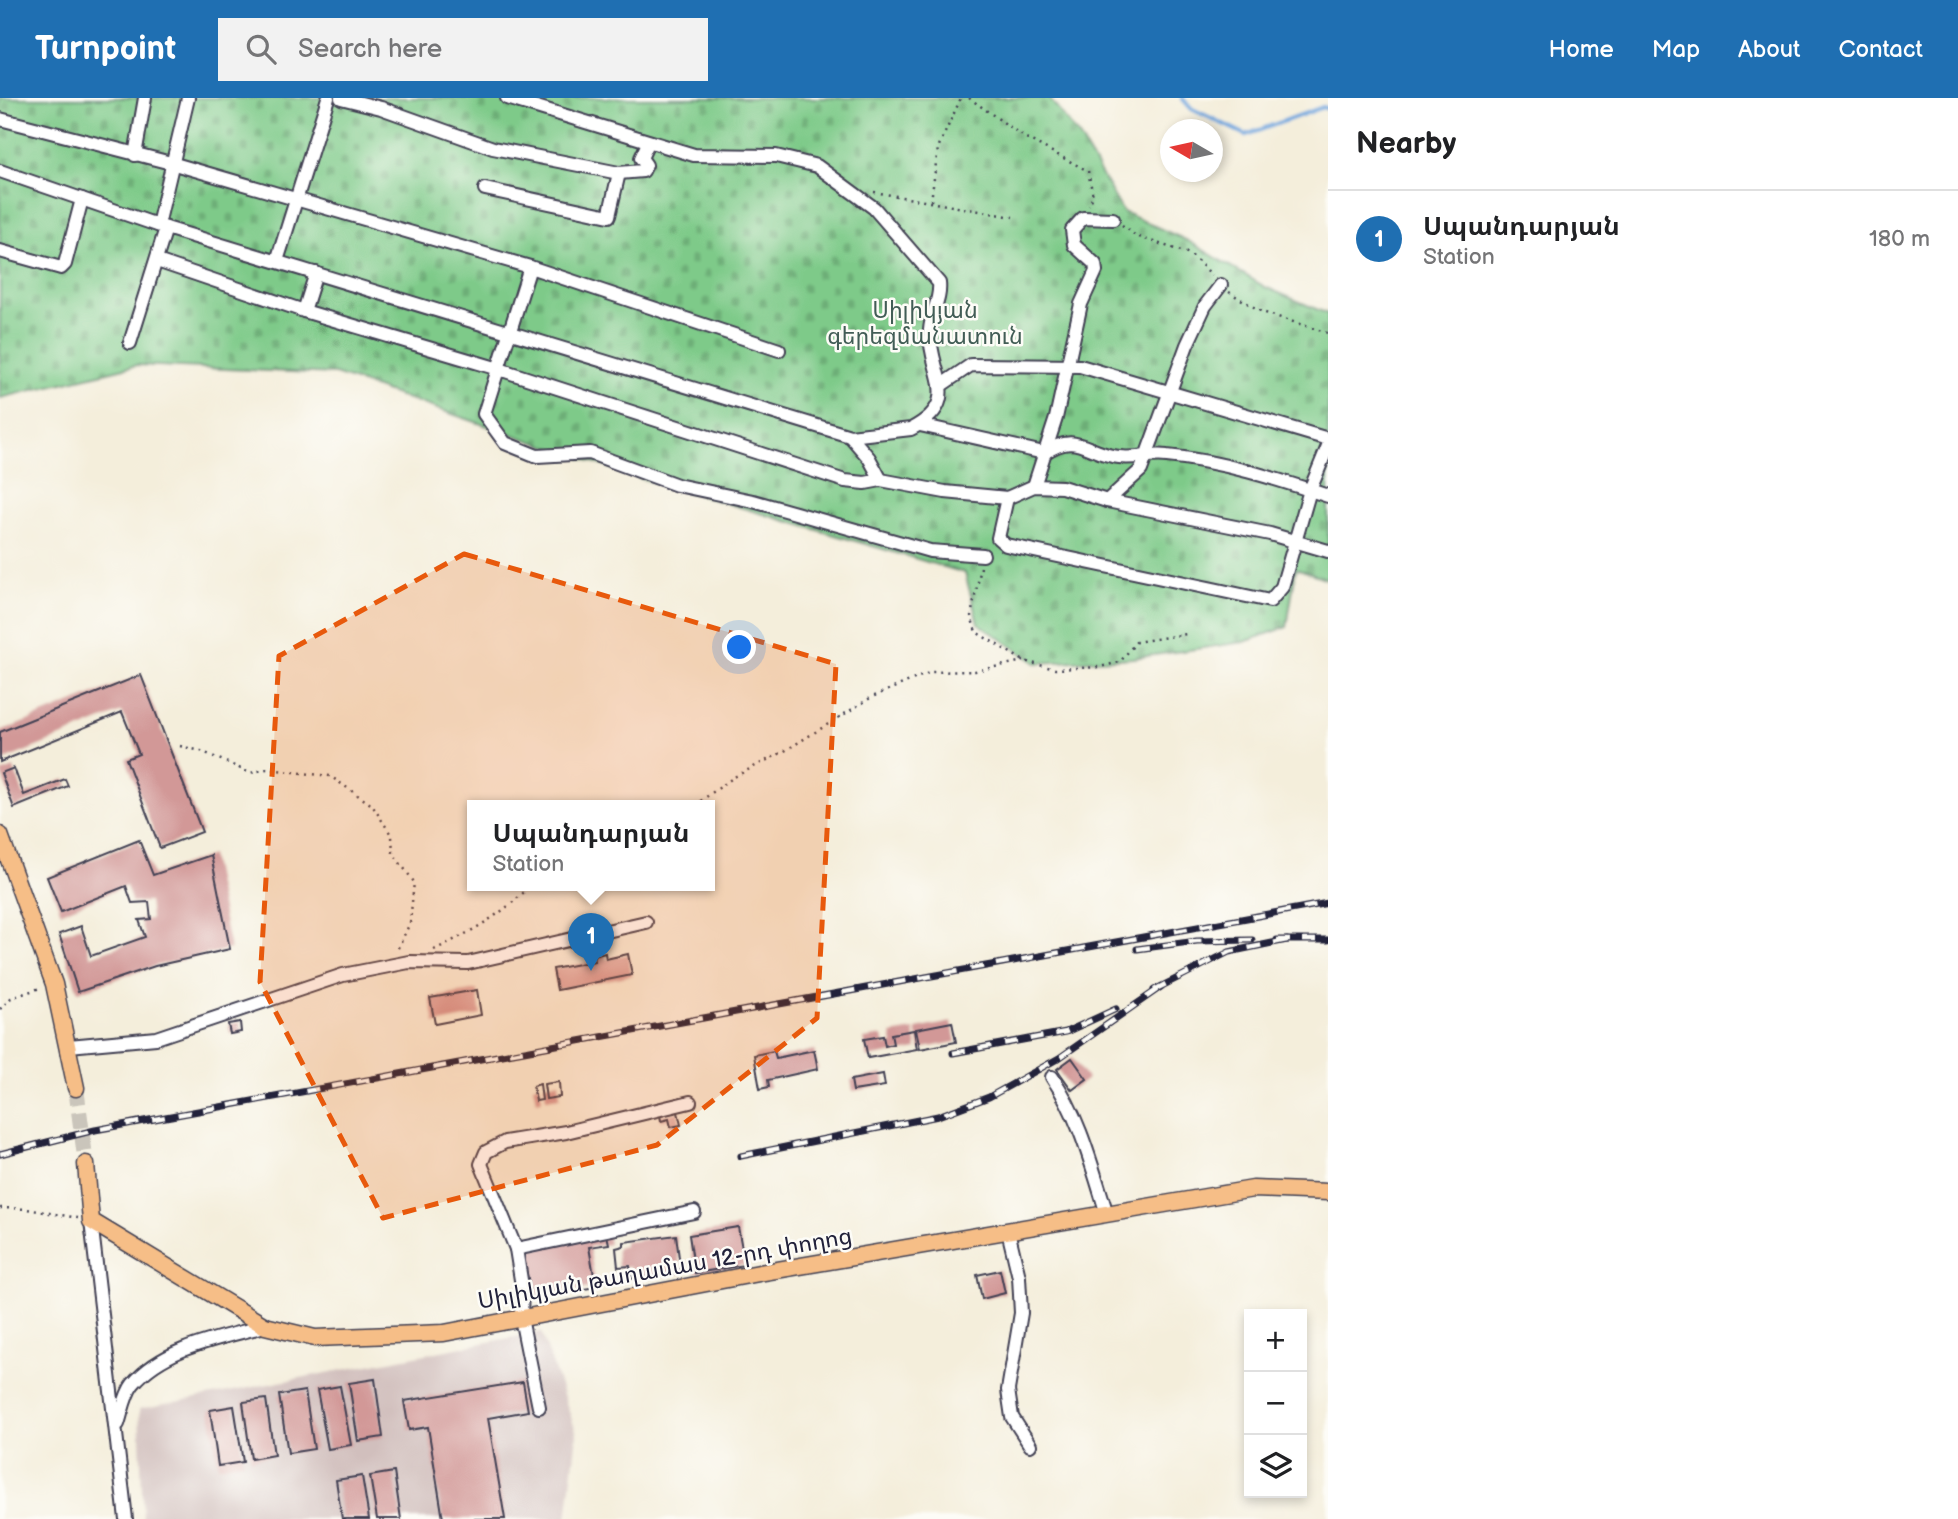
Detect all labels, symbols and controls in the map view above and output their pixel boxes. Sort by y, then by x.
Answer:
search box [218,18,708,81]
text: Turnpoint [35,29,176,69]
icon: search [242,30,280,68]
text: Search here [298,34,442,65]
text: Home [1549,35,1614,64]
text: Map [1652,35,1700,64]
text: About [1738,35,1800,64]
text: Contact [1838,35,1923,64]
north arrow [1160,119,1223,182]
text: Nearby [1356,126,1456,162]
text: Սպանդարյան [1423,212,1620,243]
text: 1 [1374,225,1384,253]
text: 180 m [1869,225,1930,253]
text: Station [1423,243,1495,271]
park label: Սիլիկյան գերեզմանատուն [827,297,1023,351]
your location [722,630,756,664]
popup [467,800,715,891]
text: Սպանդարյան [493,819,689,850]
text: Station [493,850,564,878]
pin: 1 [568,913,614,971]
street label: Սիլիկյան թաղամաս 12-րդ փողոց [476,1222,854,1316]
map controls [1244,1309,1307,1498]
button: + [1244,1309,1307,1372]
button: − [1244,1372,1307,1435]
button: layers [1244,1435,1307,1498]

